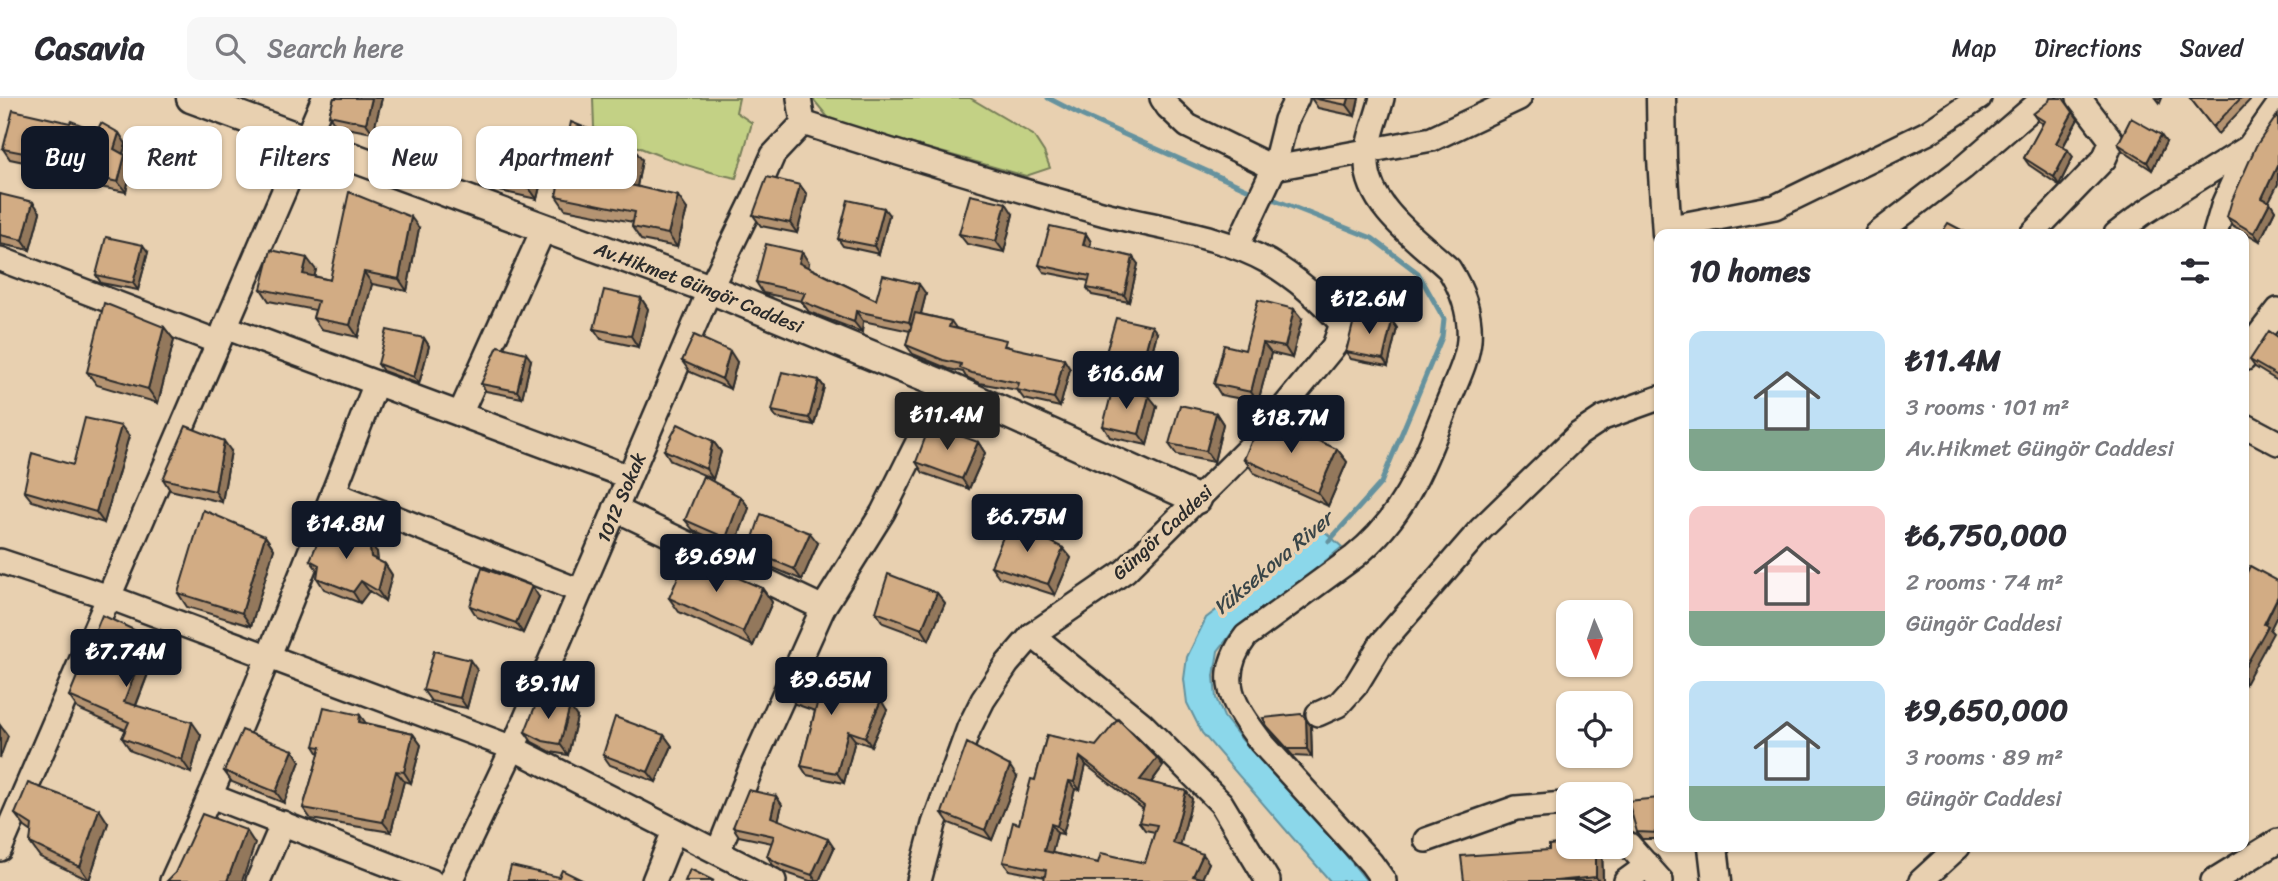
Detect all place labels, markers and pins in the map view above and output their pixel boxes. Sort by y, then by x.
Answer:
pin: ₺12.6M [1312,276,1426,336]
pin: ₺16.6M [1069,352,1183,411]
pin: ₺11.4M [890,392,1004,452]
pin: ₺18.7M [1234,396,1348,455]
pin: ₺6.75M [970,494,1084,554]
pin: ₺14.8M [289,502,403,561]
pin: ₺9.69M [659,534,773,594]
pin: ₺7.74M [69,630,183,689]
pin: ₺9.65M [774,658,888,717]
pin: ₺9.1M [499,662,597,721]

